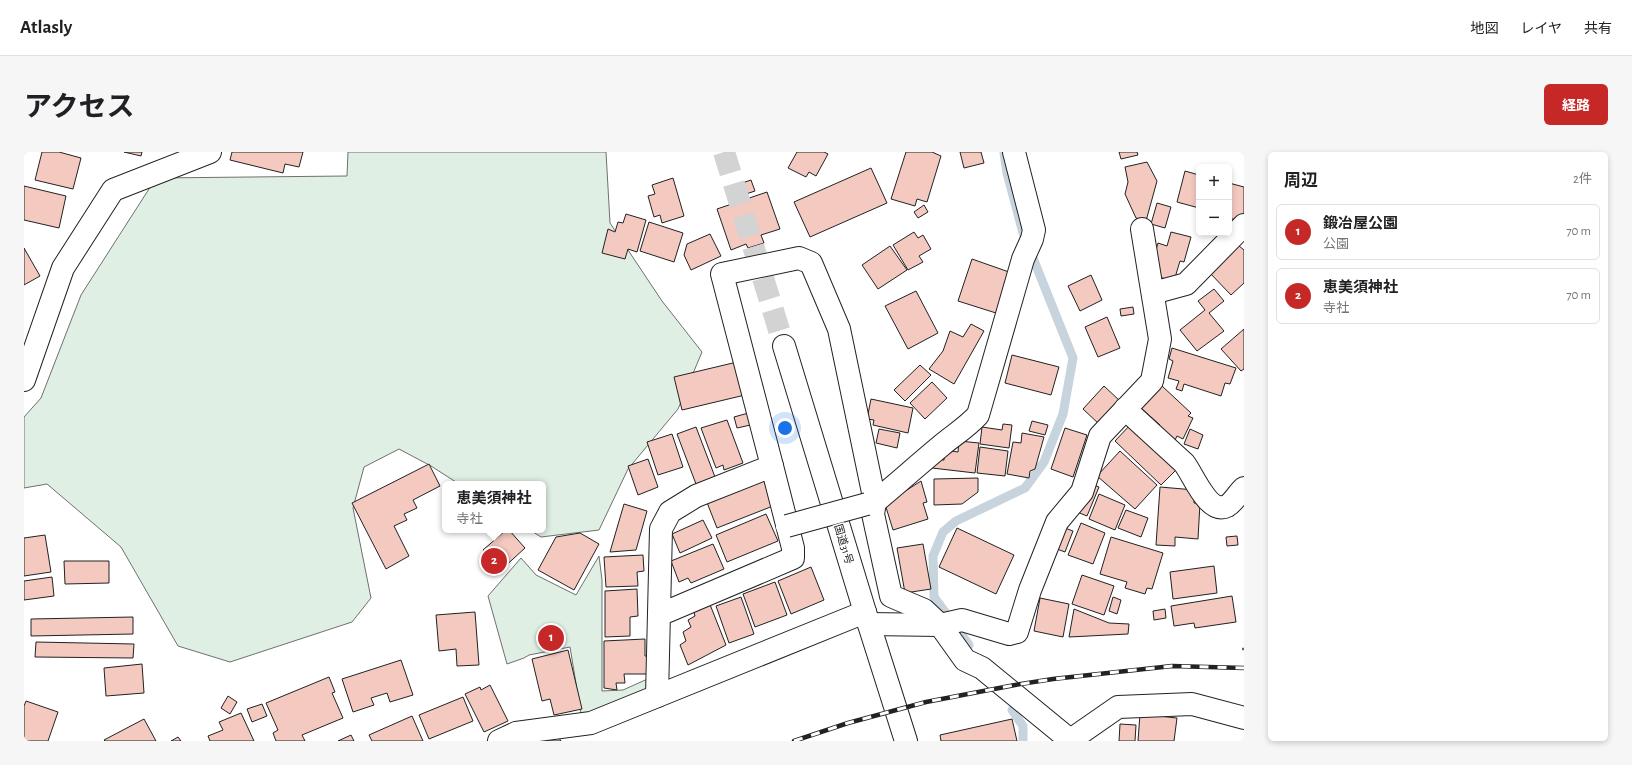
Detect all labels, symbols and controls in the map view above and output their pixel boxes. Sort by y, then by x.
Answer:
text: Atlasly [20,18,72,37]
text: 地図 [1470,22,1498,36]
text: レイヤ [1520,22,1562,36]
text: 共有 [1584,22,1612,36]
button: 経路 [1544,84,1608,125]
text: アクセス [24,94,135,122]
map controls [1196,164,1232,236]
button: + [1196,164,1232,200]
text: 周辺 [1284,172,1318,189]
text: 2件 [1573,173,1592,186]
button: − [1196,200,1232,236]
text: 鍛冶屋公園 [1323,216,1398,231]
text: 1 [1296,225,1300,238]
text: 70 m [1566,225,1591,238]
text: 公園 [1323,238,1349,251]
text: 恵美須神社 [1323,280,1398,295]
text: 2 [1295,289,1301,302]
text: 70 m [1566,289,1591,302]
text: 寺社 [1323,302,1349,315]
your location [775,418,795,438]
popup [442,481,546,533]
text: 恵美須神社 [456,491,532,506]
text: 寺社 [456,513,483,526]
street label: 国道31号 [832,522,856,566]
pin: 2 [481,546,507,576]
pin: 1 [538,623,564,653]

